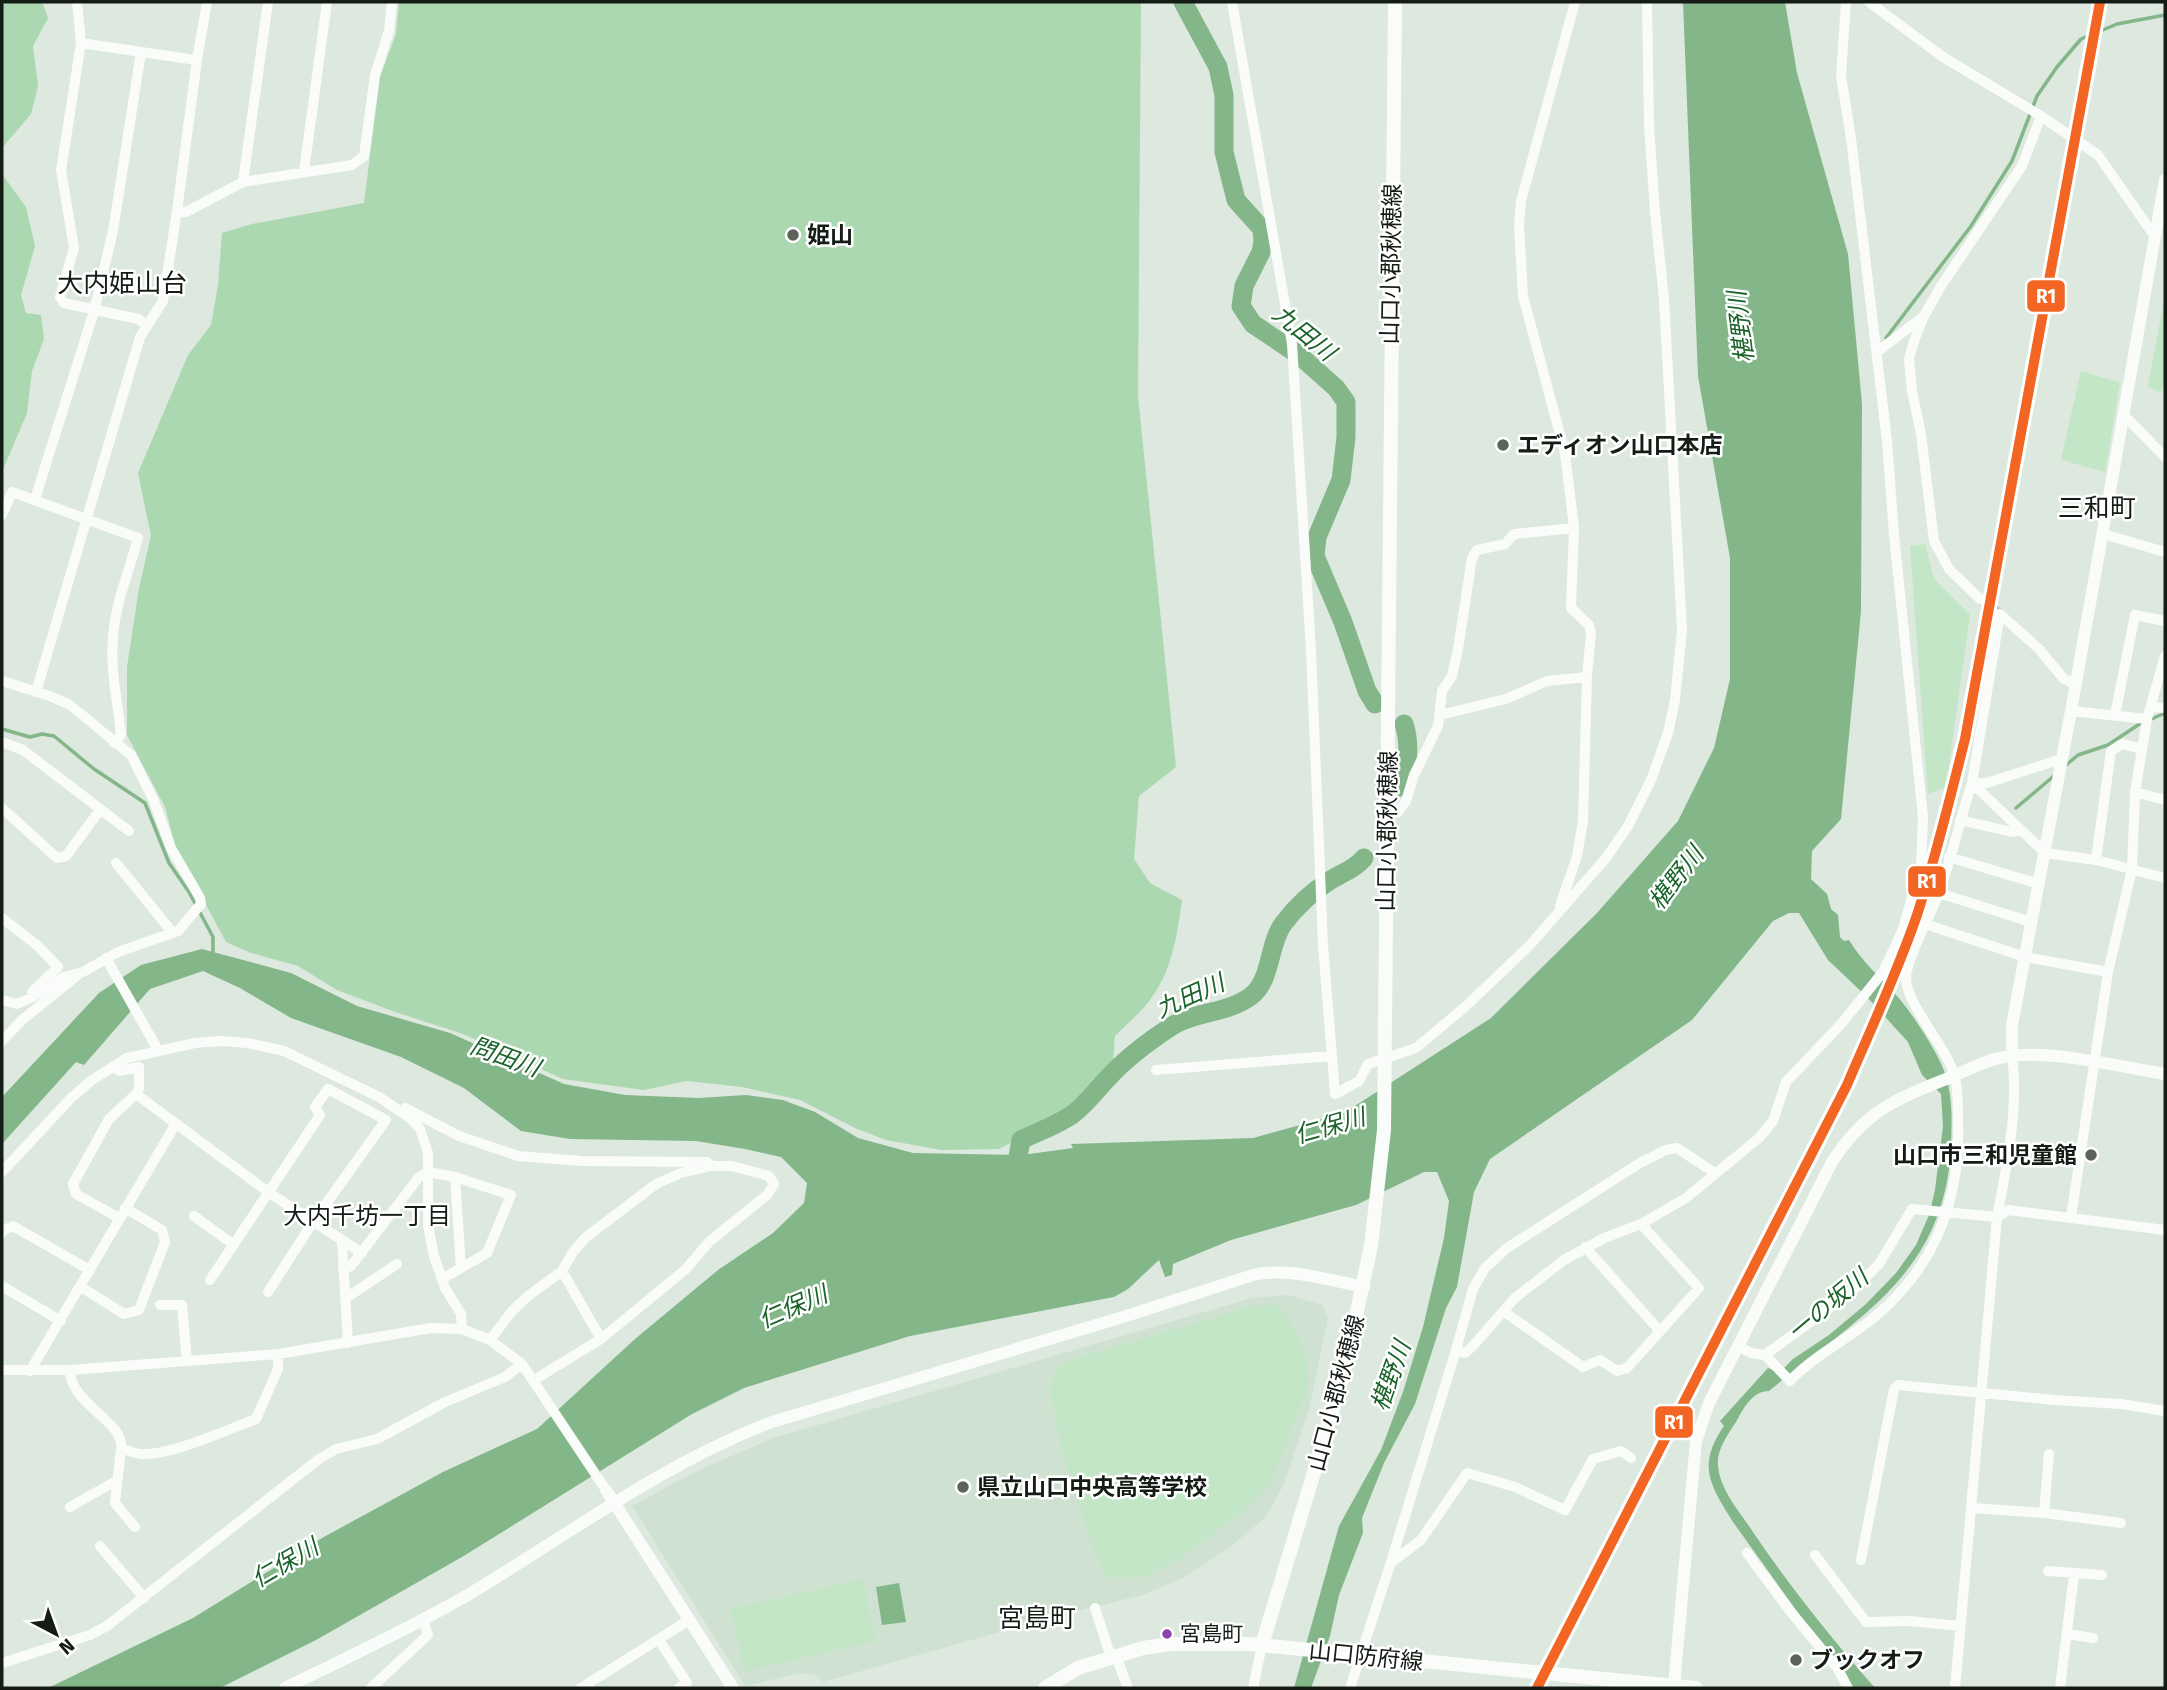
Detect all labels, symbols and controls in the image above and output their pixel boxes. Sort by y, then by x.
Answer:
street label: 山口小郡秋穂線 [1376,183,1406,345]
place label: 姫山 [807,221,853,249]
marker: 姫山 [785,227,801,243]
district label: 大内姫山台 [57,268,187,299]
line badge: R1 [2026,279,2066,313]
text: R1 [2036,285,2056,308]
water label: 椹野川 [1722,287,1759,364]
water label: 九田川 [1267,299,1343,368]
place label: エディオン山口本店 [1517,431,1722,459]
marker: エディオン山口本店 [1495,437,1511,453]
district label: 三和町 [2058,493,2136,524]
street label: 山口小郡秋穂線 [1372,750,1402,912]
water label: 椹野川 [1643,839,1711,915]
line badge: R1 [1907,865,1947,898]
text: R1 [1917,870,1937,893]
water label: 九田川 [1151,967,1231,1023]
water label: 問田川 [466,1032,546,1083]
water label: 仁保川 [1292,1102,1371,1149]
place label: 山口市三和児童館 [1893,1141,2077,1169]
marker: 山口市三和児童館 [2083,1147,2099,1163]
district label: 大内千坊一丁目 [283,1202,451,1230]
water label: 一の坂川 [1782,1261,1876,1347]
water label: 仁保川 [754,1279,834,1334]
street label: 山口小郡秋穂線 [1302,1312,1370,1474]
water label: 椹野川 [1366,1335,1417,1415]
line badge: R1 [1654,1405,1694,1439]
text: R1 [1664,1411,1684,1434]
place label: 県立山口中央高等学校 [977,1473,1207,1501]
marker: 県立山口中央高等学校 [955,1479,971,1495]
water label: 仁保川 [247,1531,326,1593]
north arrow [21,1599,91,1669]
district label: 宮島町 [998,1603,1076,1634]
place label: 宮島町 [1180,1621,1243,1647]
marker: 宮島町 [1160,1627,1174,1641]
text: N [55,1634,79,1659]
street label: 山口防府線 [1307,1636,1425,1676]
place label: ブックオフ [1810,1646,1925,1674]
marker: ブックオフ [1788,1652,1804,1668]

